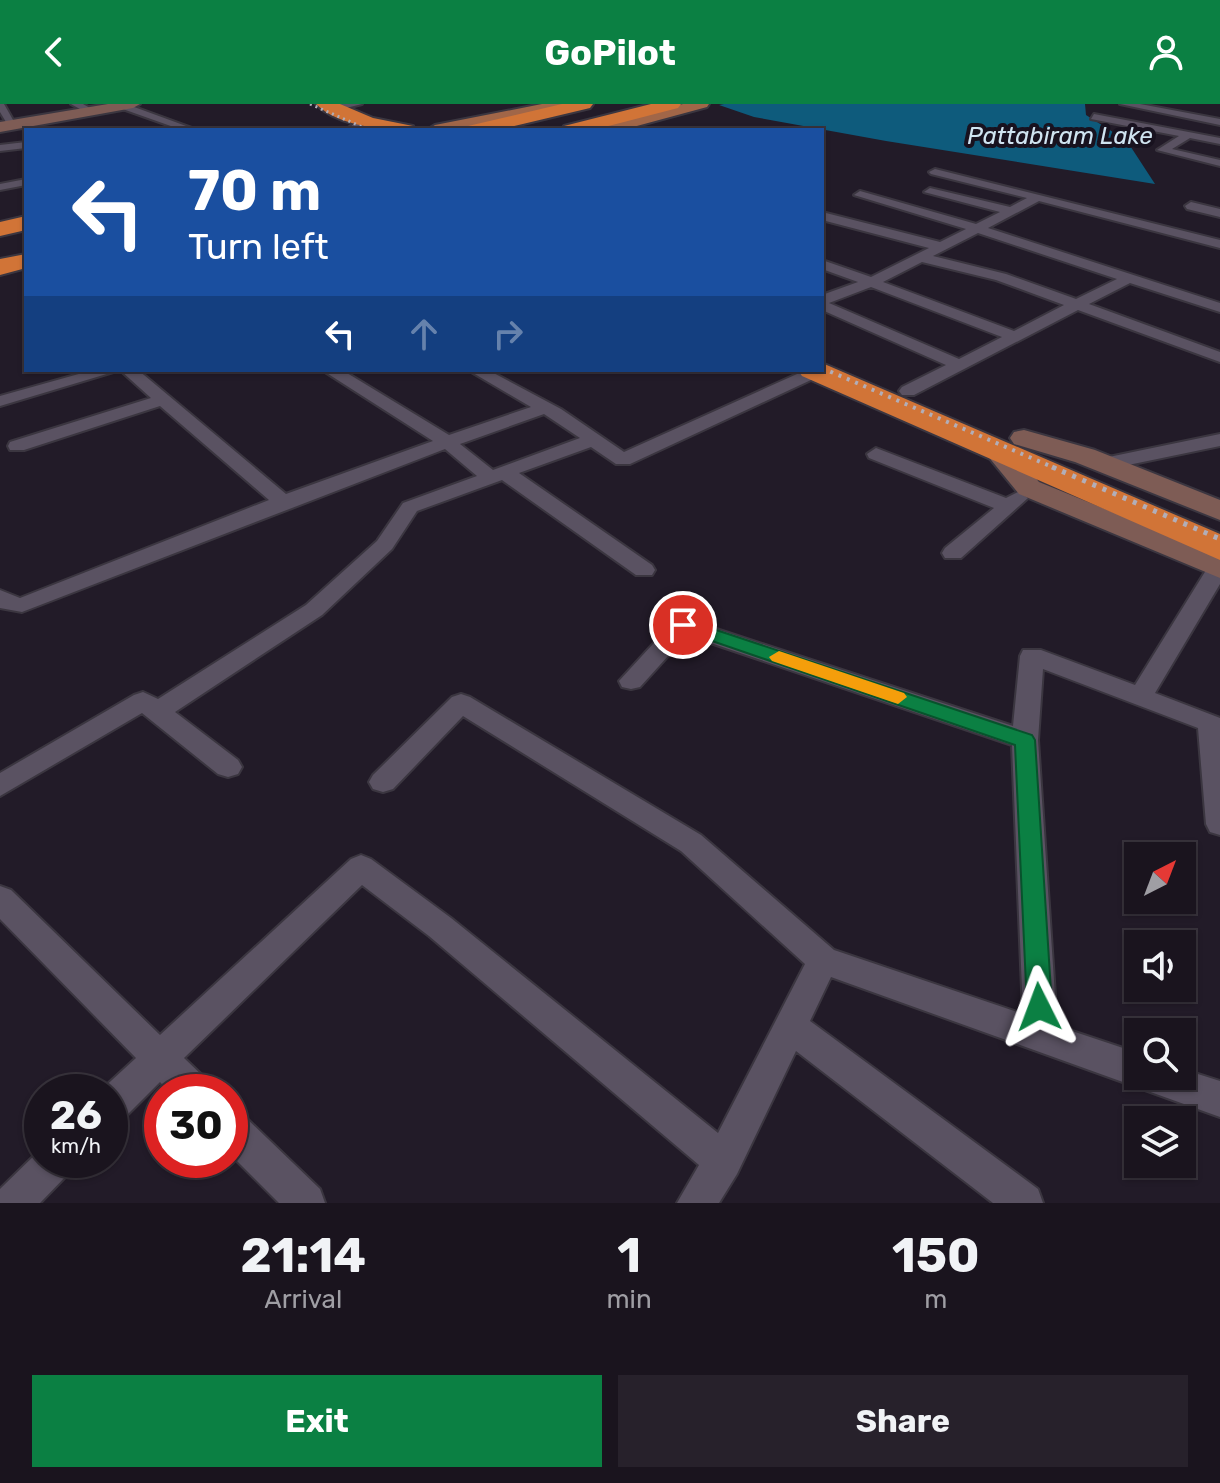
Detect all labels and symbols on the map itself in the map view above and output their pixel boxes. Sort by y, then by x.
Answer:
water label: Pattabiram Lake [967,122,1153,150]
pin [649,591,717,659]
north arrow [1124,842,1196,914]
position arrow [997,965,1081,1049]
speed limit sign: 30 [144,1074,248,1178]

